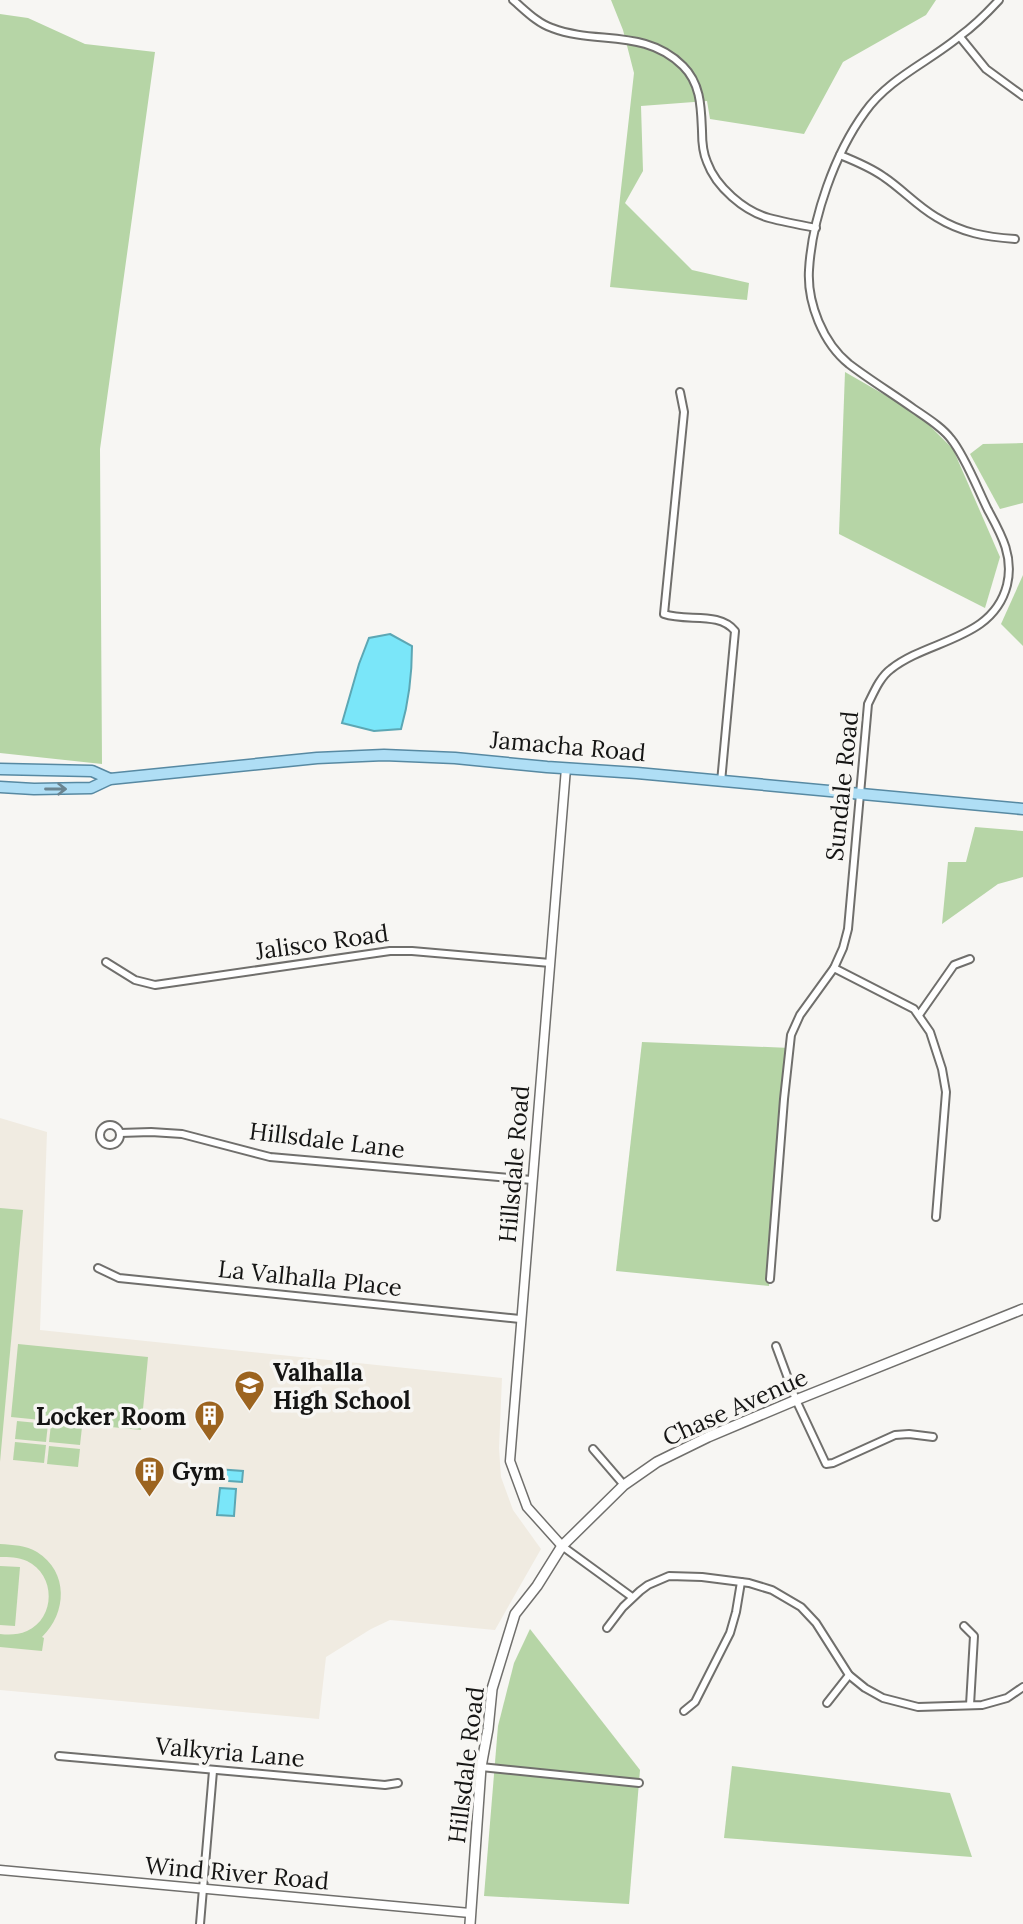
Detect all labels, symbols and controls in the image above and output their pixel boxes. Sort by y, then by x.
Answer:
street label: Sundale Road [819,709,865,863]
street label: Jamacha Road [488,724,647,768]
one-way arrow [44,782,67,796]
street label: Jalisco Road [252,917,391,967]
street label: Hillsdale Road [492,1084,536,1244]
street label: Hillsdale Lane [247,1115,407,1165]
street label: La Valhalla Place [217,1253,403,1303]
place label: Valhalla High School [273,1357,411,1416]
street label: Chase Avenue [658,1361,812,1453]
school or university icon: Valhalla High School [233,1369,267,1413]
building icon: Locker Room [192,1399,226,1443]
place label: Locker Room [36,1401,186,1432]
building icon: Gym [132,1454,166,1498]
place label: Gym [172,1456,225,1487]
street label: Hillsdale Road [441,1685,491,1845]
street label: Valkyria Lane [153,1730,306,1774]
street label: Wind River Road [144,1850,330,1896]

